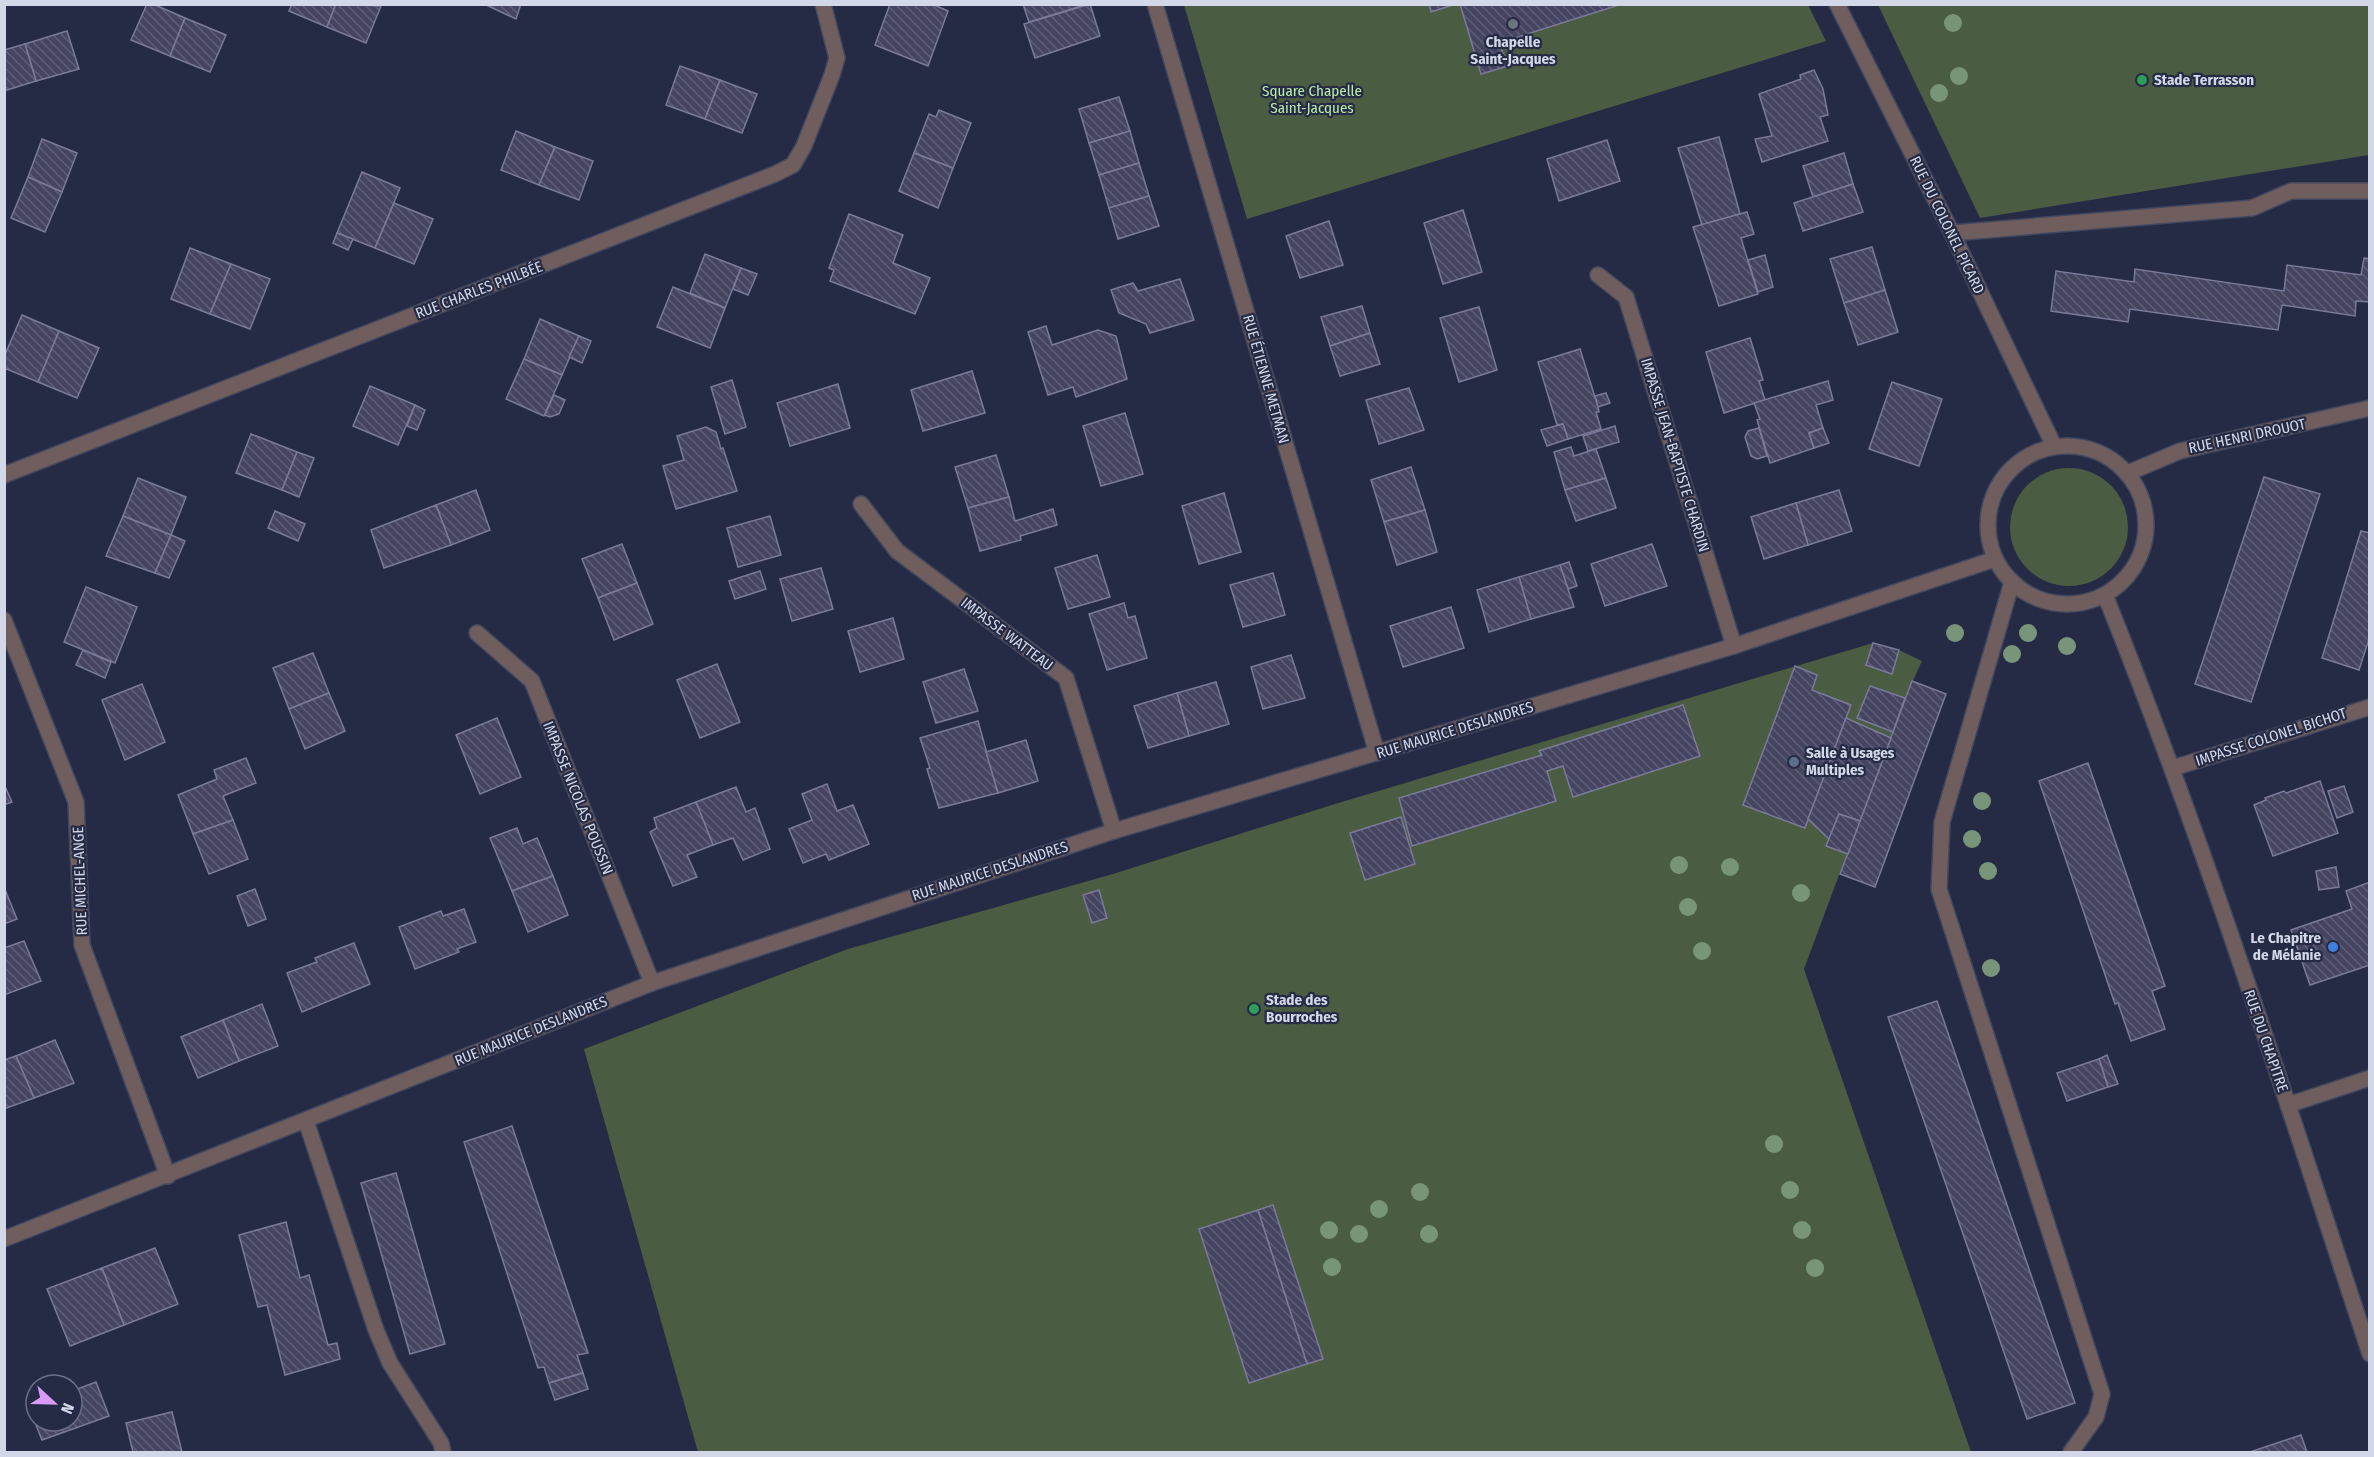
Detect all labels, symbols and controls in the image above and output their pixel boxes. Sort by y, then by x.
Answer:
marker: Chapelle Saint-Jacques [1506,17,1520,31]
place label: Chapelle Saint-Jacques [1470,33,1556,68]
place label: Stade Terrasson [2154,71,2254,89]
marker: Stade Terrasson [2135,73,2149,87]
park label: Square Chapelle Saint-Jacques [1262,82,1362,117]
street label: RUE DU COLONEL PICARD [1906,153,1988,297]
street label: RUE CHARLES PHILBÉE [413,257,545,323]
street label: RUE ÉTIENNE METMAN [1239,313,1293,445]
street label: IMPASSE JEAN-BAPTISTE CHARDIN [1637,356,1713,554]
street label: RUE HENRI DROUOT [2187,415,2307,457]
street label: IMPASSE WATTEAU [957,594,1057,674]
street label: RUE MAURICE DESLANDRES [1374,698,1536,762]
street label: IMPASSE COLONEL BICHOT [2193,704,2349,770]
street label: IMPASSE NICOLAS POUSSIN [539,719,617,877]
place label: Salle à Usages Multiples [1806,744,1895,779]
marker: Salle à Usages Multiples [1787,755,1801,769]
street label: RUE MICHEL-ANGE [69,826,91,936]
street label: RUE MAURICE DESLANDRES [910,837,1070,905]
place label: Le Chapitre de Mélanie [2251,929,2321,964]
marker: Le Chapitre de Mélanie [2326,940,2340,954]
street label: RUE DU CHAPITRE [2240,987,2292,1095]
place label: Stade des Bourroches [1266,991,1338,1026]
street label: RUE MAURICE DESLANDRES [452,992,610,1070]
marker: Stade des Bourroches [1247,1002,1261,1016]
north arrow [24,1373,84,1433]
text: N [57,1400,78,1416]

